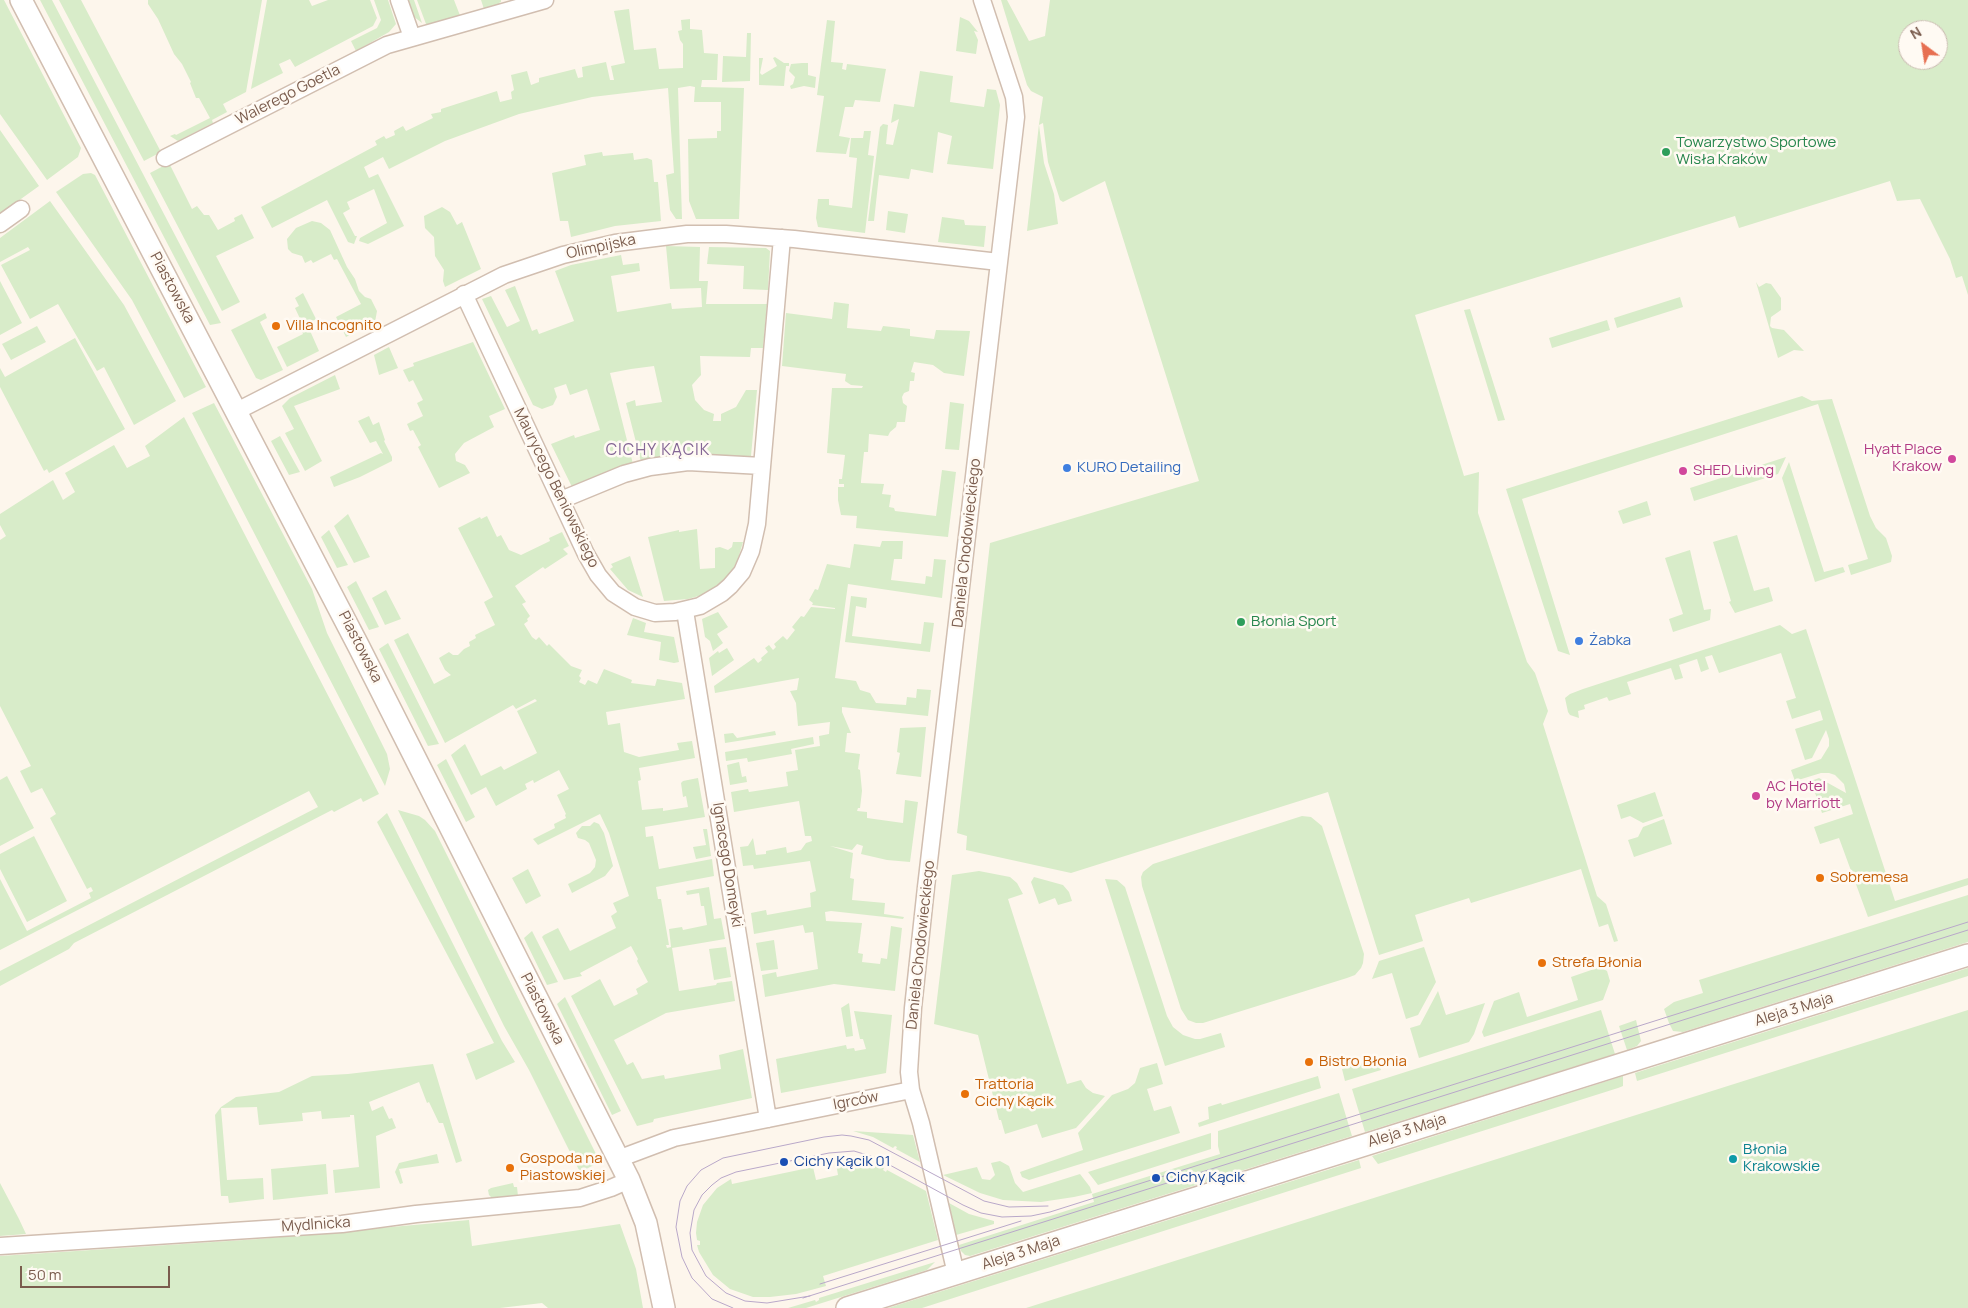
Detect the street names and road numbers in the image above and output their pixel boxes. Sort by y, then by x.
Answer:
street label: Walerego Goetla [233,61,343,129]
street label: Olimpijska [565,231,637,263]
street label: Piastowska [146,249,198,327]
street label: Maurycego Beniowskiego [509,405,603,571]
street label: Daniela Chodowieckiego [949,458,985,628]
street label: Piastowska [334,608,386,686]
street label: Ignacego Domeyki [708,801,746,929]
street label: Daniela Chodowieckiego [903,860,939,1030]
street label: Piastowska [516,970,568,1048]
street label: Aleja 3 Maja [1753,990,1835,1030]
street label: Igrców [832,1088,880,1114]
street label: Aleja 3 Maja [1366,1111,1448,1151]
street label: Mydlnicka [281,1214,351,1236]
street label: Aleja 3 Maja [980,1232,1062,1274]

